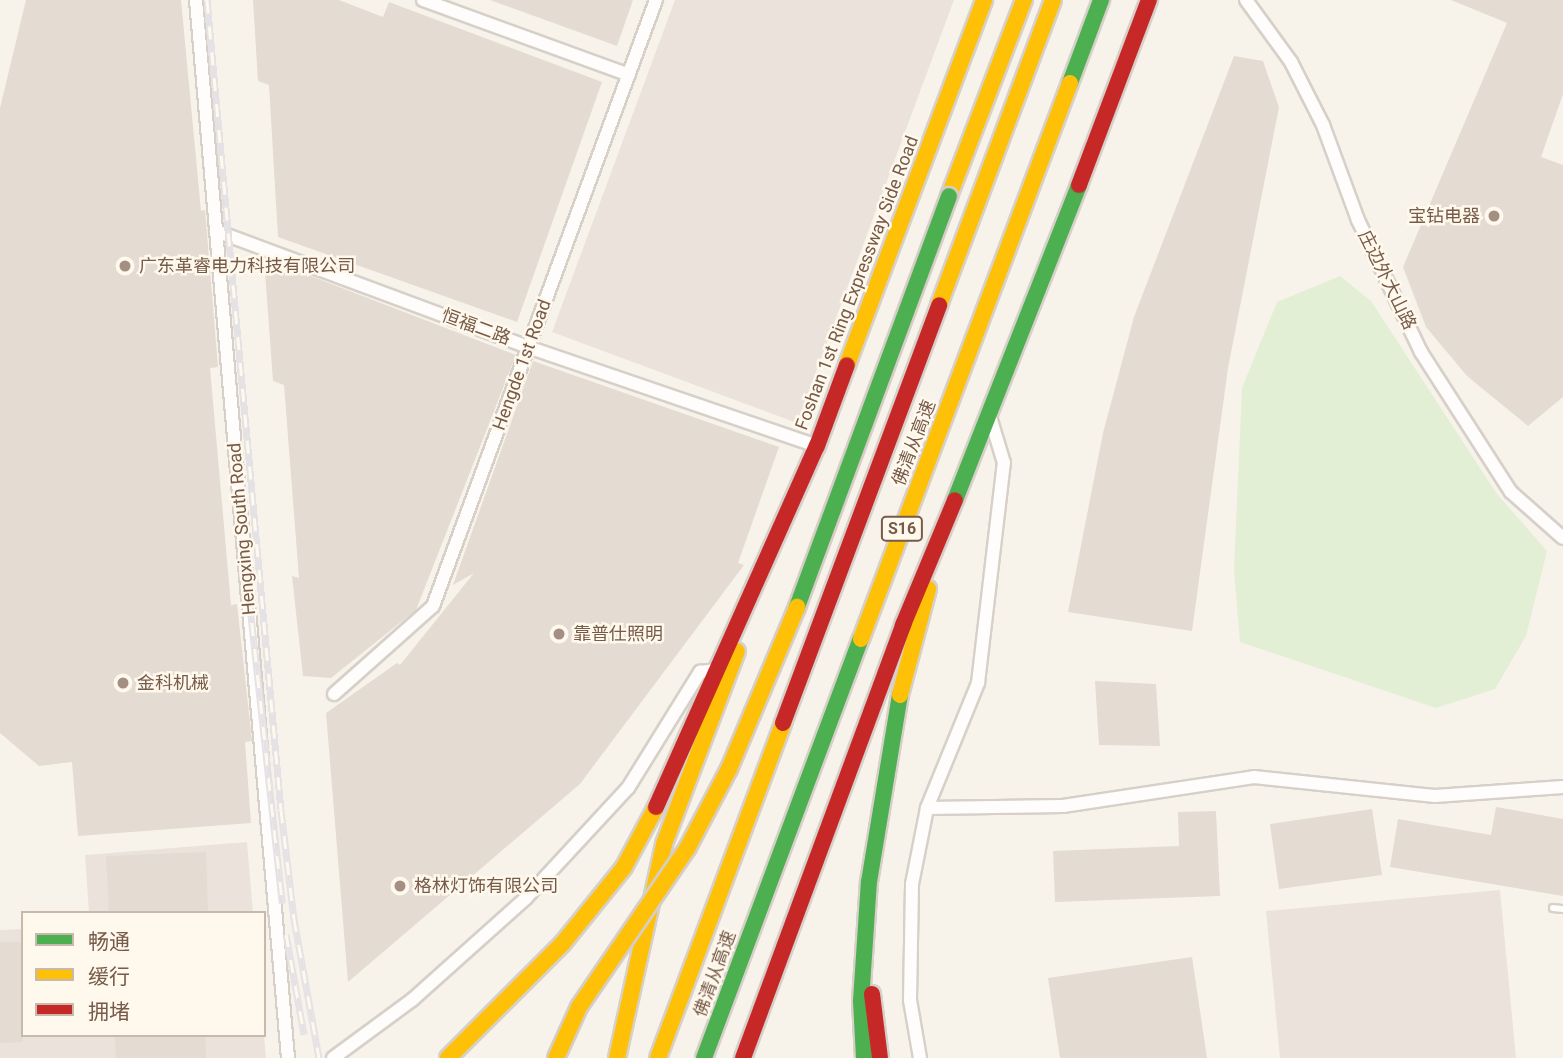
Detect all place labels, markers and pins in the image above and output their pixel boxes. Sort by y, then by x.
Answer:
place label: 宝钻电器 [1408,205,1480,227]
marker: 宝钻电器 [1486,208,1502,224]
place label: 广东革睿电力科技有限公司 [139,255,355,277]
marker: 广东革睿电力科技有限公司 [117,258,133,274]
place label: 靠普仕照明 [573,623,663,645]
marker: 靠普仕照明 [551,626,567,642]
place label: 金科机械 [137,672,209,694]
marker: 金科机械 [115,675,131,691]
place label: 格林灯饰有限公司 [414,875,558,897]
marker: 格林灯饰有限公司 [392,878,408,894]

